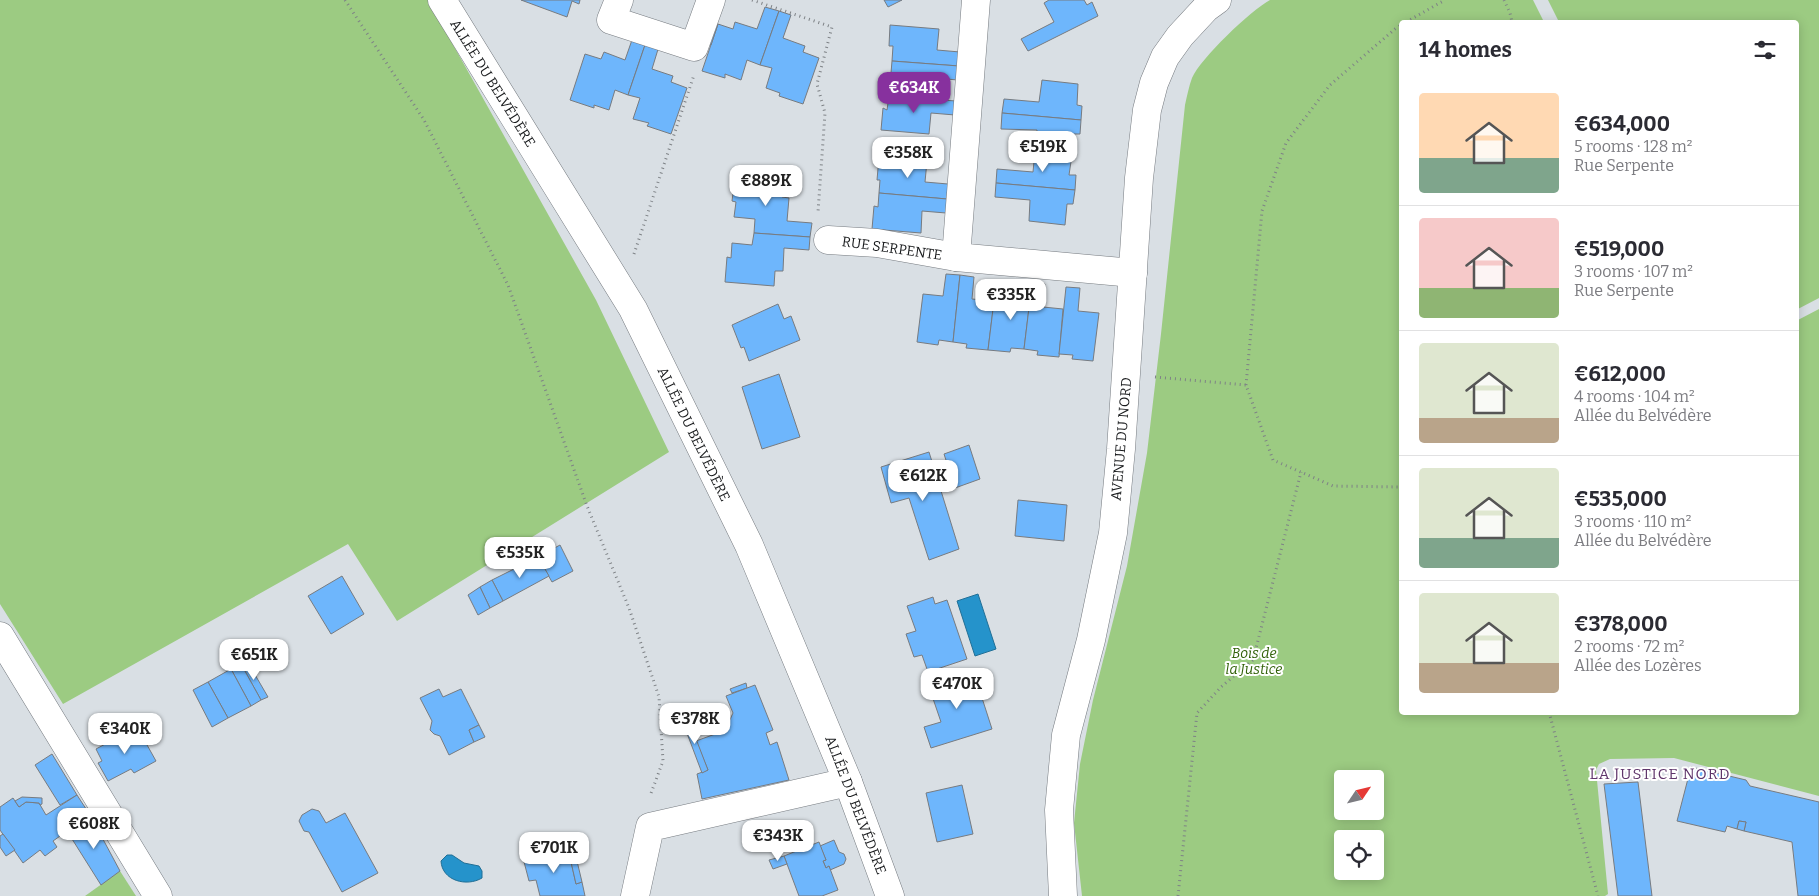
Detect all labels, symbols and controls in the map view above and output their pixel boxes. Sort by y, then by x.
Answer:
street label: ALLÉE DU BELVÉDÈRE [446,16,540,150]
icon: filters [1751,36,1779,64]
text: 14 homes [1419,37,1512,63]
pin: €634K [879,72,949,114]
text: €634K [889,78,939,97]
text: €634,000 [1574,111,1670,137]
icon: home [1459,113,1519,173]
pin: €519K [1008,130,1078,173]
pin: €358K [873,136,943,179]
text: €519K [1019,137,1067,156]
text: 5 rooms · 128 m² [1574,137,1693,156]
text: €358K [883,143,933,162]
text: Rue Serpente [1574,156,1674,175]
pin: €889K [731,164,801,207]
text: €889K [740,171,792,190]
street label: RUE SERPENTE [841,233,943,264]
text: €519,000 [1574,236,1664,262]
icon: home [1459,238,1519,298]
text: 3 rooms · 107 m² [1574,262,1693,281]
pin: €335K [976,278,1046,321]
text: Rue Serpente [1574,281,1674,300]
text: €335K [986,285,1036,304]
text: €612,000 [1574,361,1666,387]
icon: home [1459,363,1519,423]
street label: ALLÉE DU BELVÉDÈRE [654,364,734,504]
street label: AVENUE DU NORD [1108,377,1135,501]
text: 4 rooms · 104 m² [1574,387,1695,406]
text: Allée du Belvédère [1574,406,1711,425]
pin: €612K [888,460,958,502]
text: €612K [899,466,947,485]
text: €535,000 [1574,486,1667,512]
icon: home [1459,488,1519,548]
text: 3 rooms · 110 m² [1574,512,1692,531]
text: Allée du Belvédère [1574,531,1711,550]
pin: €535K [485,536,555,579]
text: €535K [496,543,544,562]
text: €378,000 [1574,611,1668,637]
icon: home [1459,613,1519,673]
text: 2 rooms · 72 m² [1574,637,1684,656]
pin: €651K [219,638,289,681]
text: €651K [230,645,278,664]
park label: Bois de la Justice [1226,645,1282,678]
text: Allée des Lozères [1574,656,1702,675]
pin: €470K [922,668,992,710]
text: €470K [932,674,982,693]
pin: €378K [660,702,730,745]
text: €378K [670,709,720,728]
pin: €340K [90,712,160,755]
text: €340K [99,719,151,738]
street label: ALLÉE DU BELVÉDÈRE [821,733,891,877]
district label: LA JUSTICE NORD [1590,765,1730,783]
north arrow [1334,770,1384,820]
map controls [1334,770,1384,880]
pin: €608K [59,808,129,850]
text: €608K [68,814,120,833]
pin: €343K [743,820,813,862]
text: €343K [753,826,803,845]
button: locate [1334,830,1384,880]
pin: €701K [519,832,589,874]
text: €701K [530,838,578,857]

